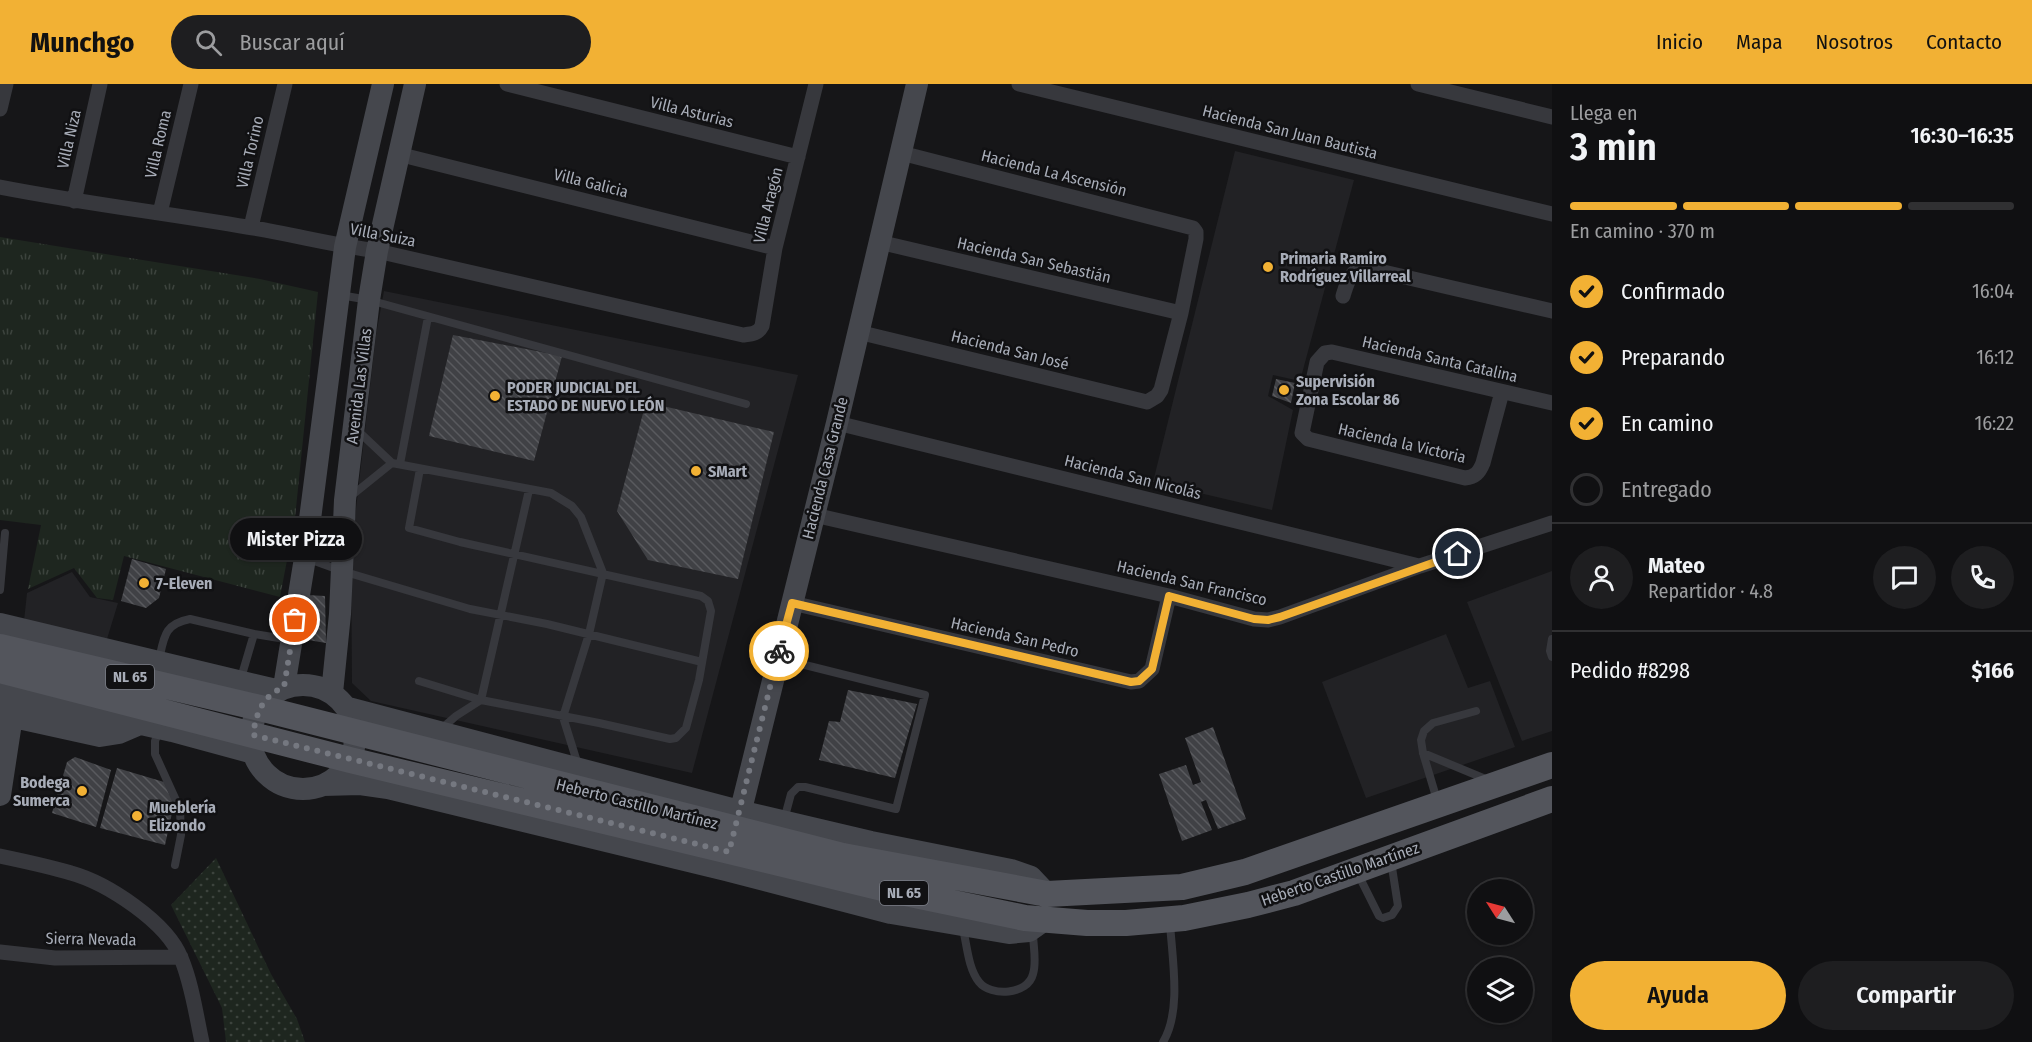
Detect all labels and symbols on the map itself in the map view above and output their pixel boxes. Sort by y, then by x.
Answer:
street label: Villa Asturias [648,92,736,132]
street label: Hacienda San Juan Bautista [1201,101,1380,163]
street label: Villa Niza [53,108,85,170]
street label: Villa Roma [141,108,175,180]
street label: Villa Torino [232,114,268,190]
street label: Hacienda La Ascensión [979,146,1129,200]
street label: Villa Galicia [552,165,630,201]
street label: Villa Aragón [749,165,787,245]
street label: Villa Suiza [349,219,418,251]
street label: Hacienda San Sebastián [955,233,1113,287]
place label: Primaria Ramiro Rodríguez Villarreal [1280,249,1411,286]
marker: Primaria Ramiro Rodríguez Villarreal [1261,260,1275,274]
street label: Hacienda San José [949,326,1071,374]
street label: Avenida Las Villas [342,327,376,445]
street label: Hacienda Santa Catalina [1360,332,1520,386]
place label: Supervisión Zona Escolar 86 [1296,372,1400,409]
place label: PODER JUDICIAL DEL ESTADO DE NUEVO LEÓN [507,378,664,415]
marker: Supervisión Zona Escolar 86 [1277,383,1291,397]
marker: PODER JUDICIAL DEL ESTADO DE NUEVO LEÓN [488,389,502,403]
street label: Hacienda Casa Grande [798,395,852,541]
street label: Hacienda la Victoria [1336,419,1468,467]
street label: Hacienda San Nicolás [1063,451,1204,503]
place label: SMart [708,462,747,481]
marker: SMart [689,464,703,478]
callout: Mister Pizza [229,518,361,560]
pin [1432,528,1483,579]
street label: Hacienda San Francisco [1115,556,1269,610]
place label: 7-Eleven [156,574,212,593]
marker: 7-Eleven [137,576,151,590]
pin [269,594,320,645]
street label: Hacienda San Pedro [949,613,1081,661]
courier [749,621,809,681]
road number: NL 65 [106,665,154,689]
place label: Bodega Sumerca [13,773,70,810]
street label: Heberto Castillo Martínez [554,775,720,833]
marker: Bodega Sumerca [75,784,89,798]
place label: Mueblería Elizondo [149,798,216,835]
marker: Mueblería Elizondo [130,809,144,823]
street label: Heberto Castillo Martínez [1259,838,1421,910]
north arrow [1467,879,1533,945]
road number: NL 65 [880,881,928,905]
street label: Sierra Nevada [45,929,137,949]

